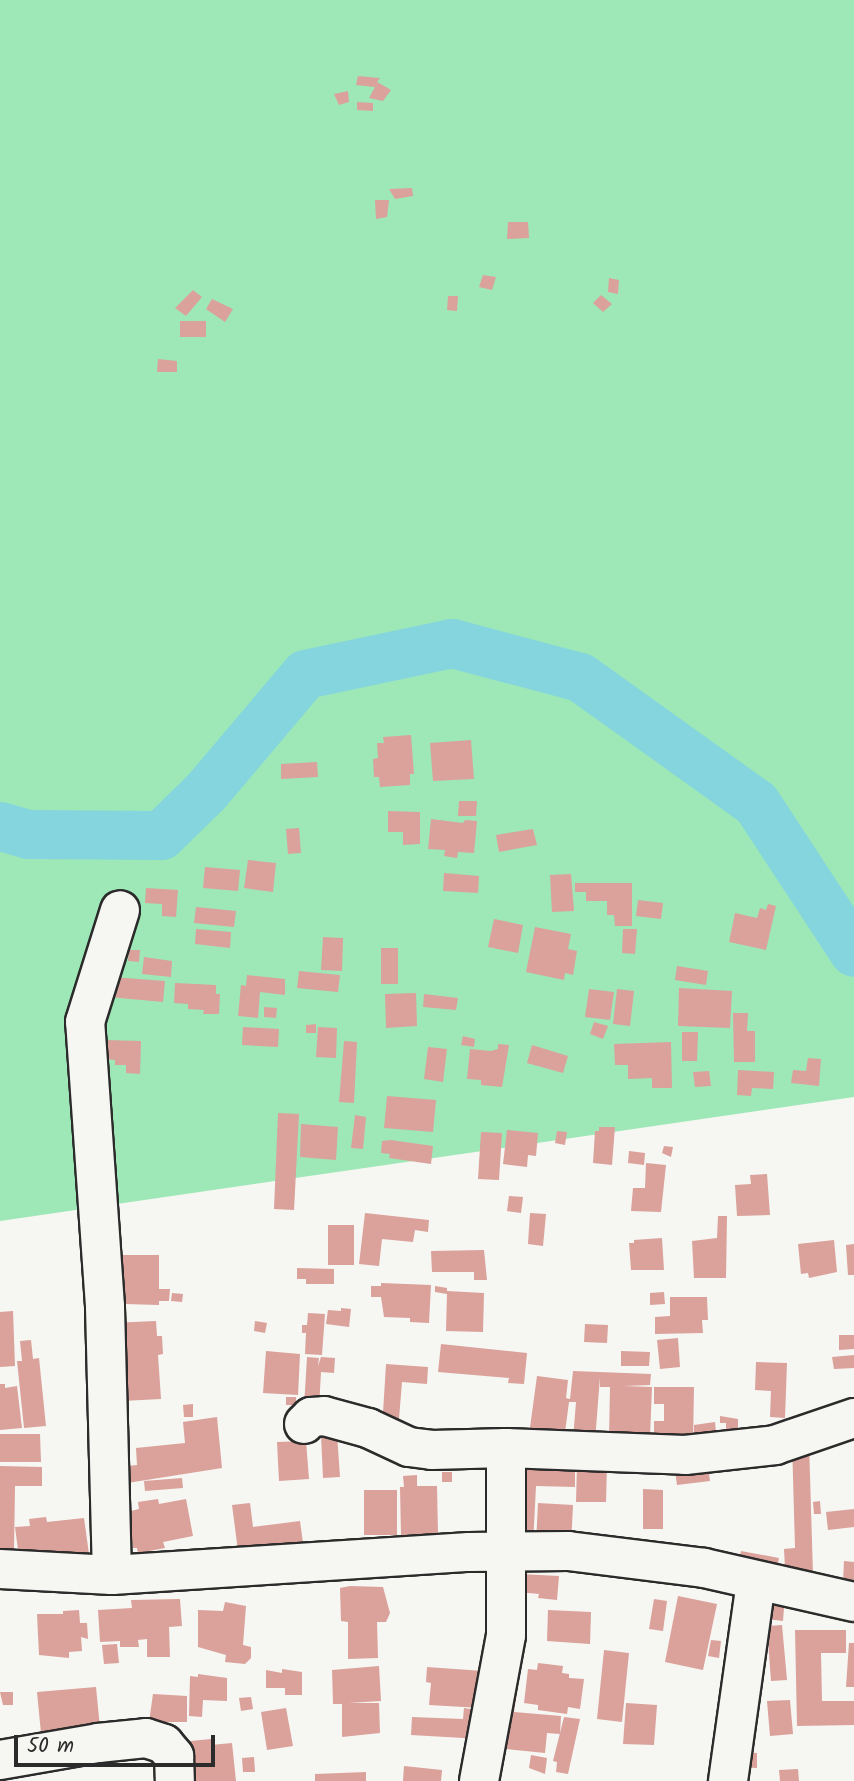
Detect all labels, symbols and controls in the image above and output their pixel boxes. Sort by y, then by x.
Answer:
scale bar [18,1722,219,1766]
text: 50 m [27,1730,74,1763]

